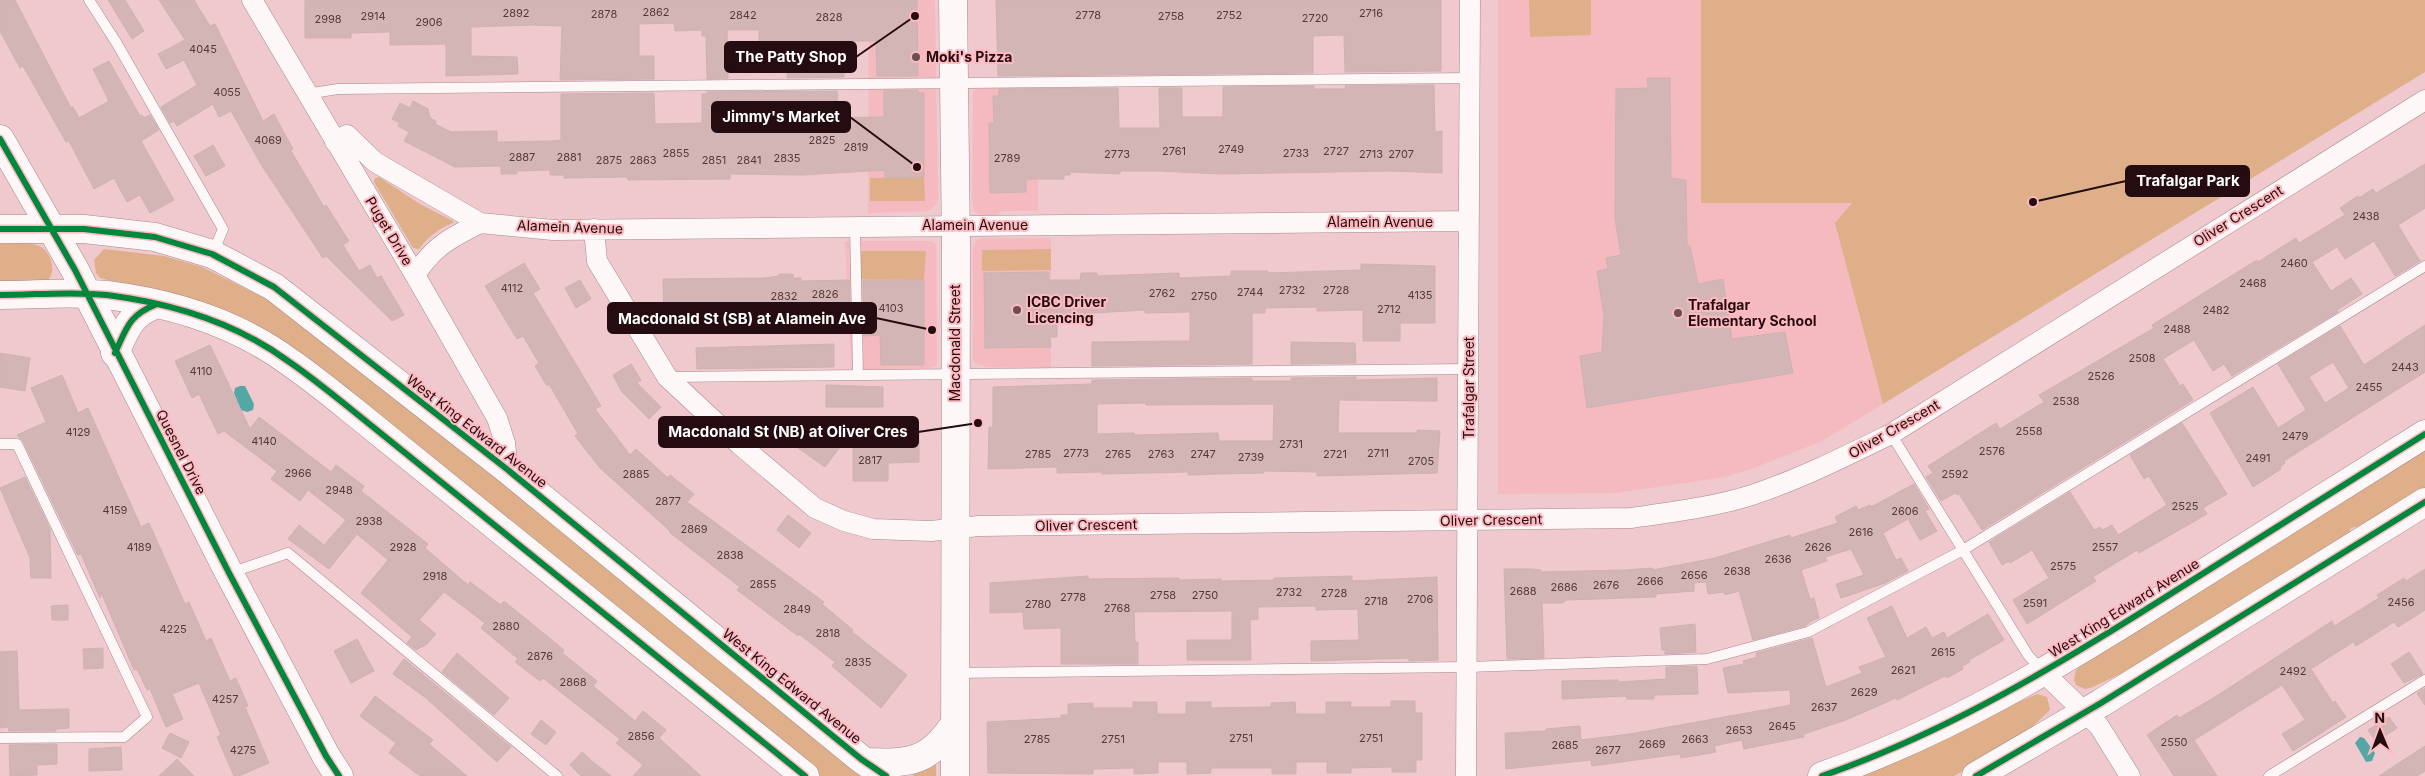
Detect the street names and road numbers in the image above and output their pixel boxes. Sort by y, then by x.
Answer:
street label: Oliver Crescent [2190,181,2286,250]
street label: Puget Drive [362,193,417,268]
street label: Alamein Avenue [1327,213,1433,230]
street label: Alamein Avenue [517,216,623,237]
street label: Alamein Avenue [922,216,1028,233]
street label: Macdonald Street [946,284,963,402]
street label: Trafalgar Street [1460,336,1477,439]
street label: West King Edward Avenue [404,370,551,491]
street label: Oliver Crescent [1845,395,1943,461]
street label: Quesnel Drive [153,406,210,497]
street label: Oliver Crescent [1440,510,1543,529]
street label: Oliver Crescent [1035,515,1138,534]
street label: West King Edward Avenue [2045,554,2202,661]
street label: West King Edward Avenue [719,624,865,747]

